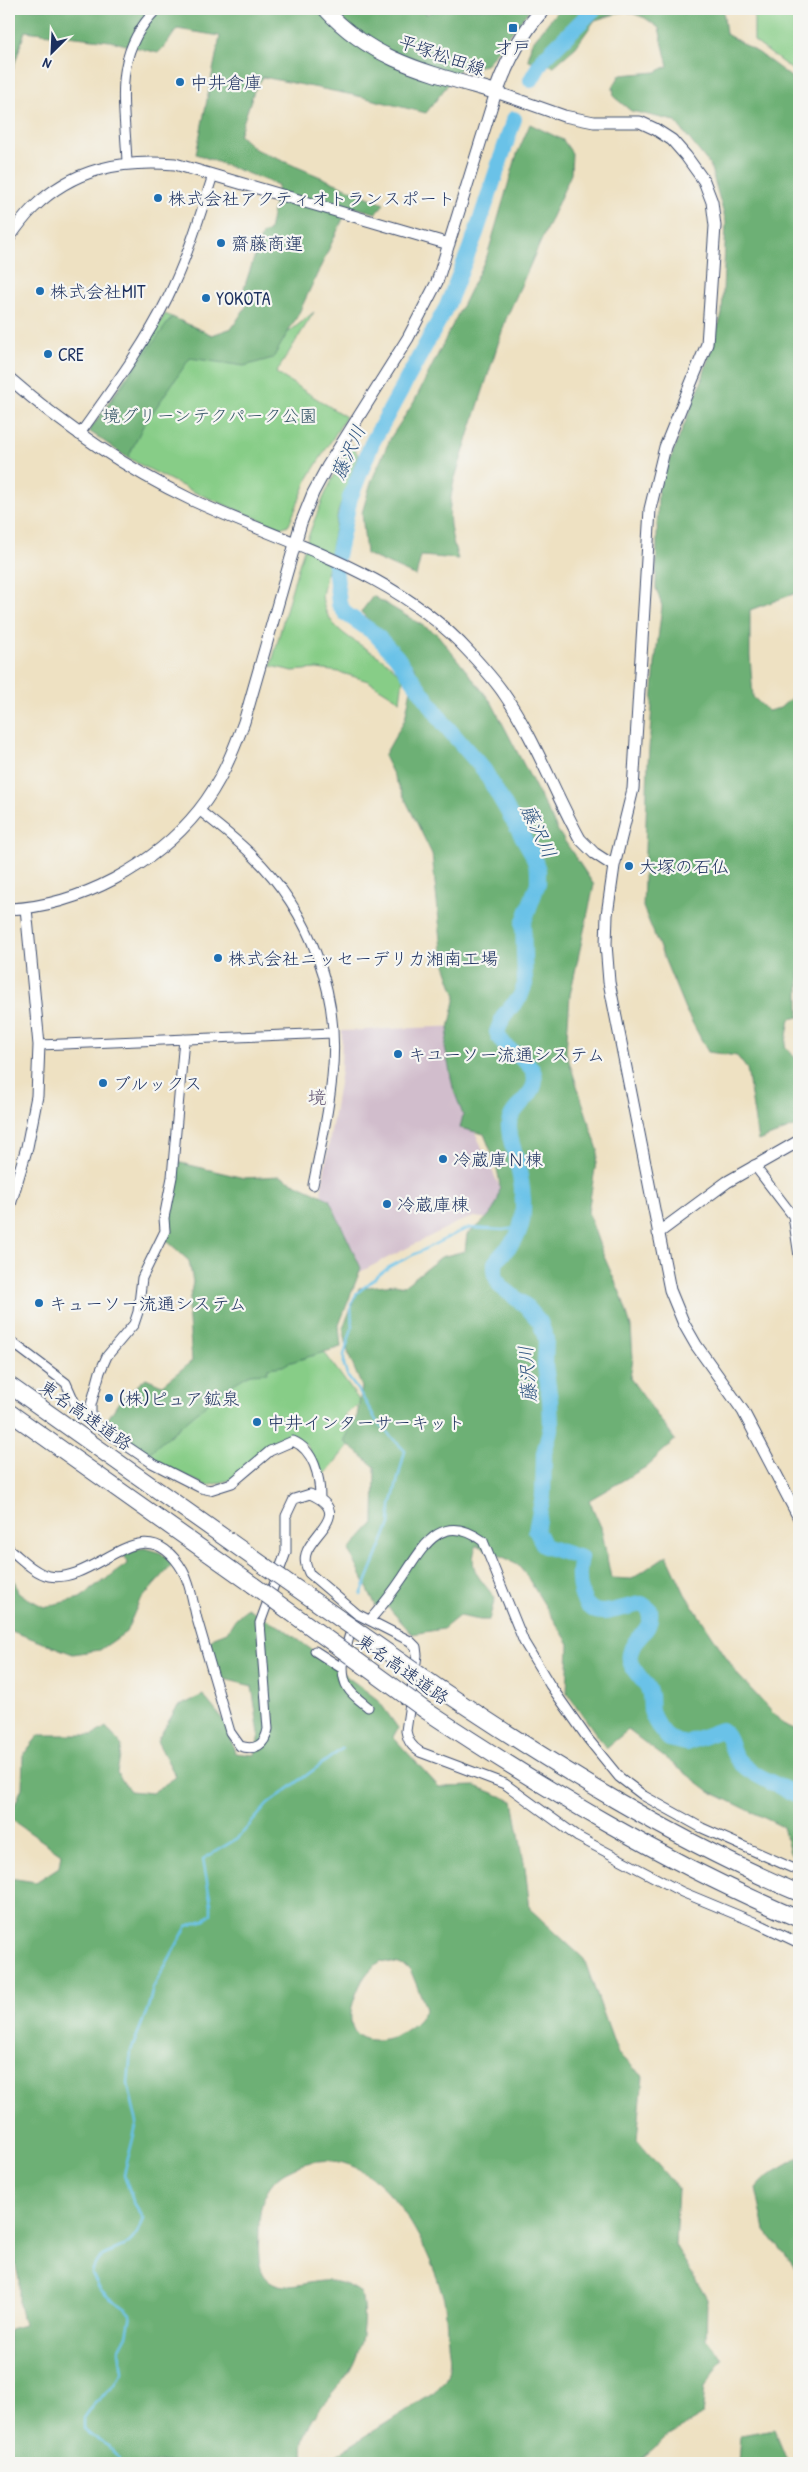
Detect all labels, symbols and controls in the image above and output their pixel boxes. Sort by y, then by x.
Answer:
marker: 才戸 [507,22,519,34]
north arrow [28,28,78,78]
street label: 平塚松田線 [395,29,489,81]
place label: 才戸 [495,35,531,60]
text: N [39,54,54,75]
place label: 中井倉庫 [190,70,262,95]
marker: 中井倉庫 [174,76,186,88]
place label: 株式会社アクティオトランスポート [168,186,455,211]
marker: 株式会社アクティオトランスポート [152,192,164,204]
place label: 齋藤商運 [231,231,303,256]
marker: 齋藤商運 [215,237,227,249]
place label: 株式会社MIT [50,279,146,304]
marker: 株式会社MIT [34,285,46,297]
place label: YOKOTA [216,286,271,311]
marker: YOKOTA [200,292,212,304]
place label: CRE [58,342,84,367]
marker: CRE [42,348,54,360]
park label: 境グリーンテクパーク公園 [103,403,317,428]
water label: 藤沢川 [325,421,371,483]
water label: 藤沢川 [515,800,563,862]
place label: 大塚の石仏 [639,854,729,879]
marker: 大塚の石仏 [623,860,635,872]
place label: 株式会社ニッセーデリカ湘南工場 [228,946,498,971]
marker: 株式会社ニッセーデリカ湘南工場 [212,952,224,964]
place label: キユーソー流通システム [408,1042,605,1067]
marker: キユーソー流通システム [392,1048,404,1060]
place label: ブルックス [113,1071,202,1096]
marker: ブルックス [97,1077,109,1089]
district label: 境 [307,1084,327,1110]
place label: 冷蔵庫Ｎ棟 [453,1147,543,1172]
marker: 冷蔵庫Ｎ棟 [437,1153,449,1165]
place label: 冷蔵庫棟 [397,1192,469,1217]
marker: 冷蔵庫棟 [381,1198,393,1210]
place label: キューソー流通システム [49,1291,247,1316]
marker: キューソー流通システム [33,1297,45,1309]
water label: 藤沢川 [512,1345,542,1403]
street label: 東名高速道路 [35,1374,137,1456]
place label: (株)ピュア鉱泉 [119,1386,240,1411]
marker: (株)ピュア鉱泉 [103,1392,115,1404]
place label: 中井インターサーキット [267,1410,465,1435]
marker: 中井インターサーキット [251,1416,263,1428]
street label: 東名高速道路 [352,1628,454,1710]

